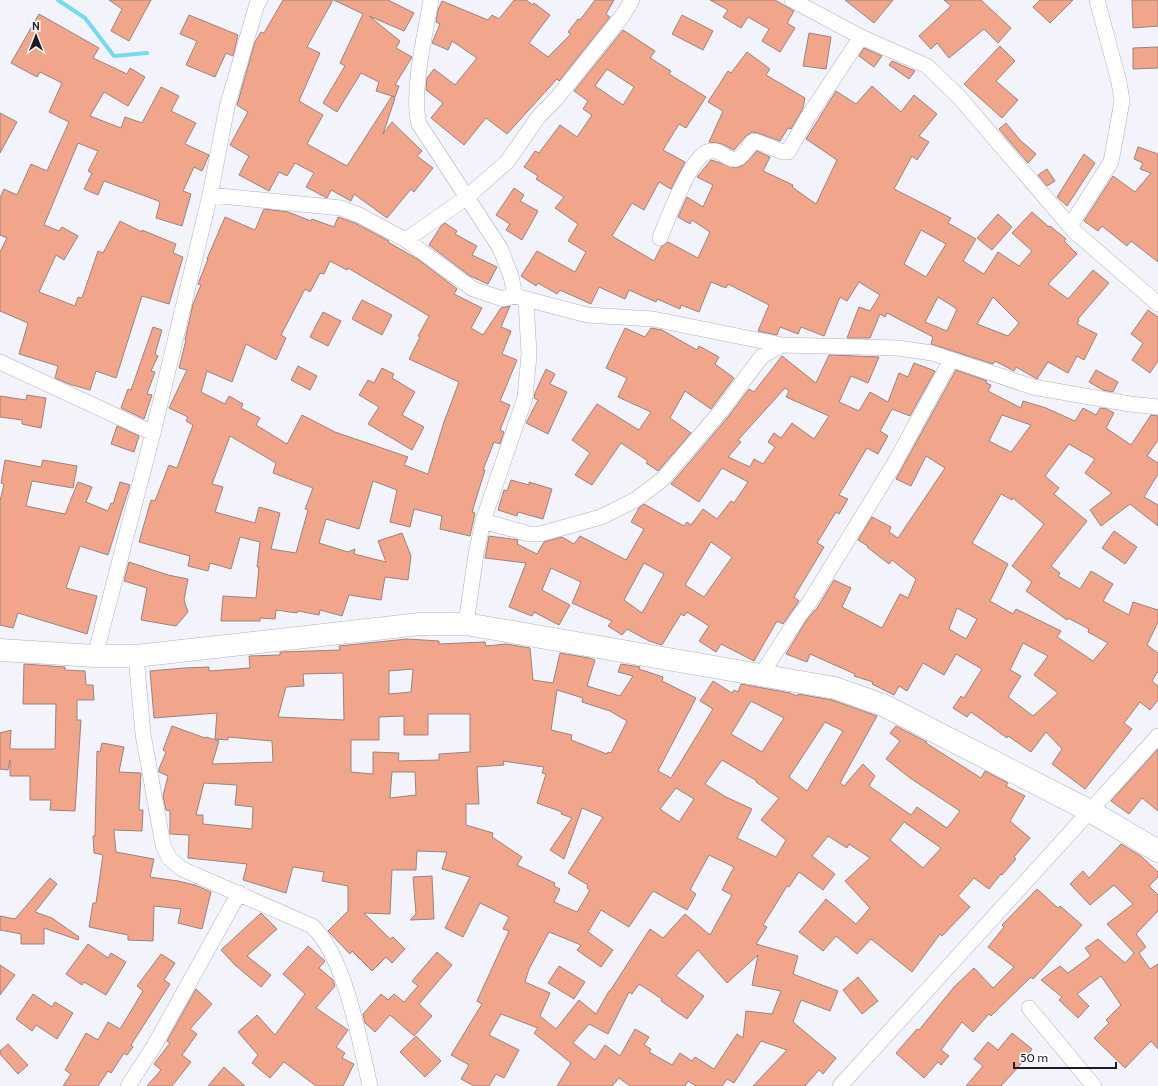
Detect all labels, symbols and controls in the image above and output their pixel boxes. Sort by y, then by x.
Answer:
north arrow [16,16,56,56]
text: N [32,19,40,33]
scale bar [1014,1044,1116,1070]
text: 50 m [1020,1050,1048,1065]

